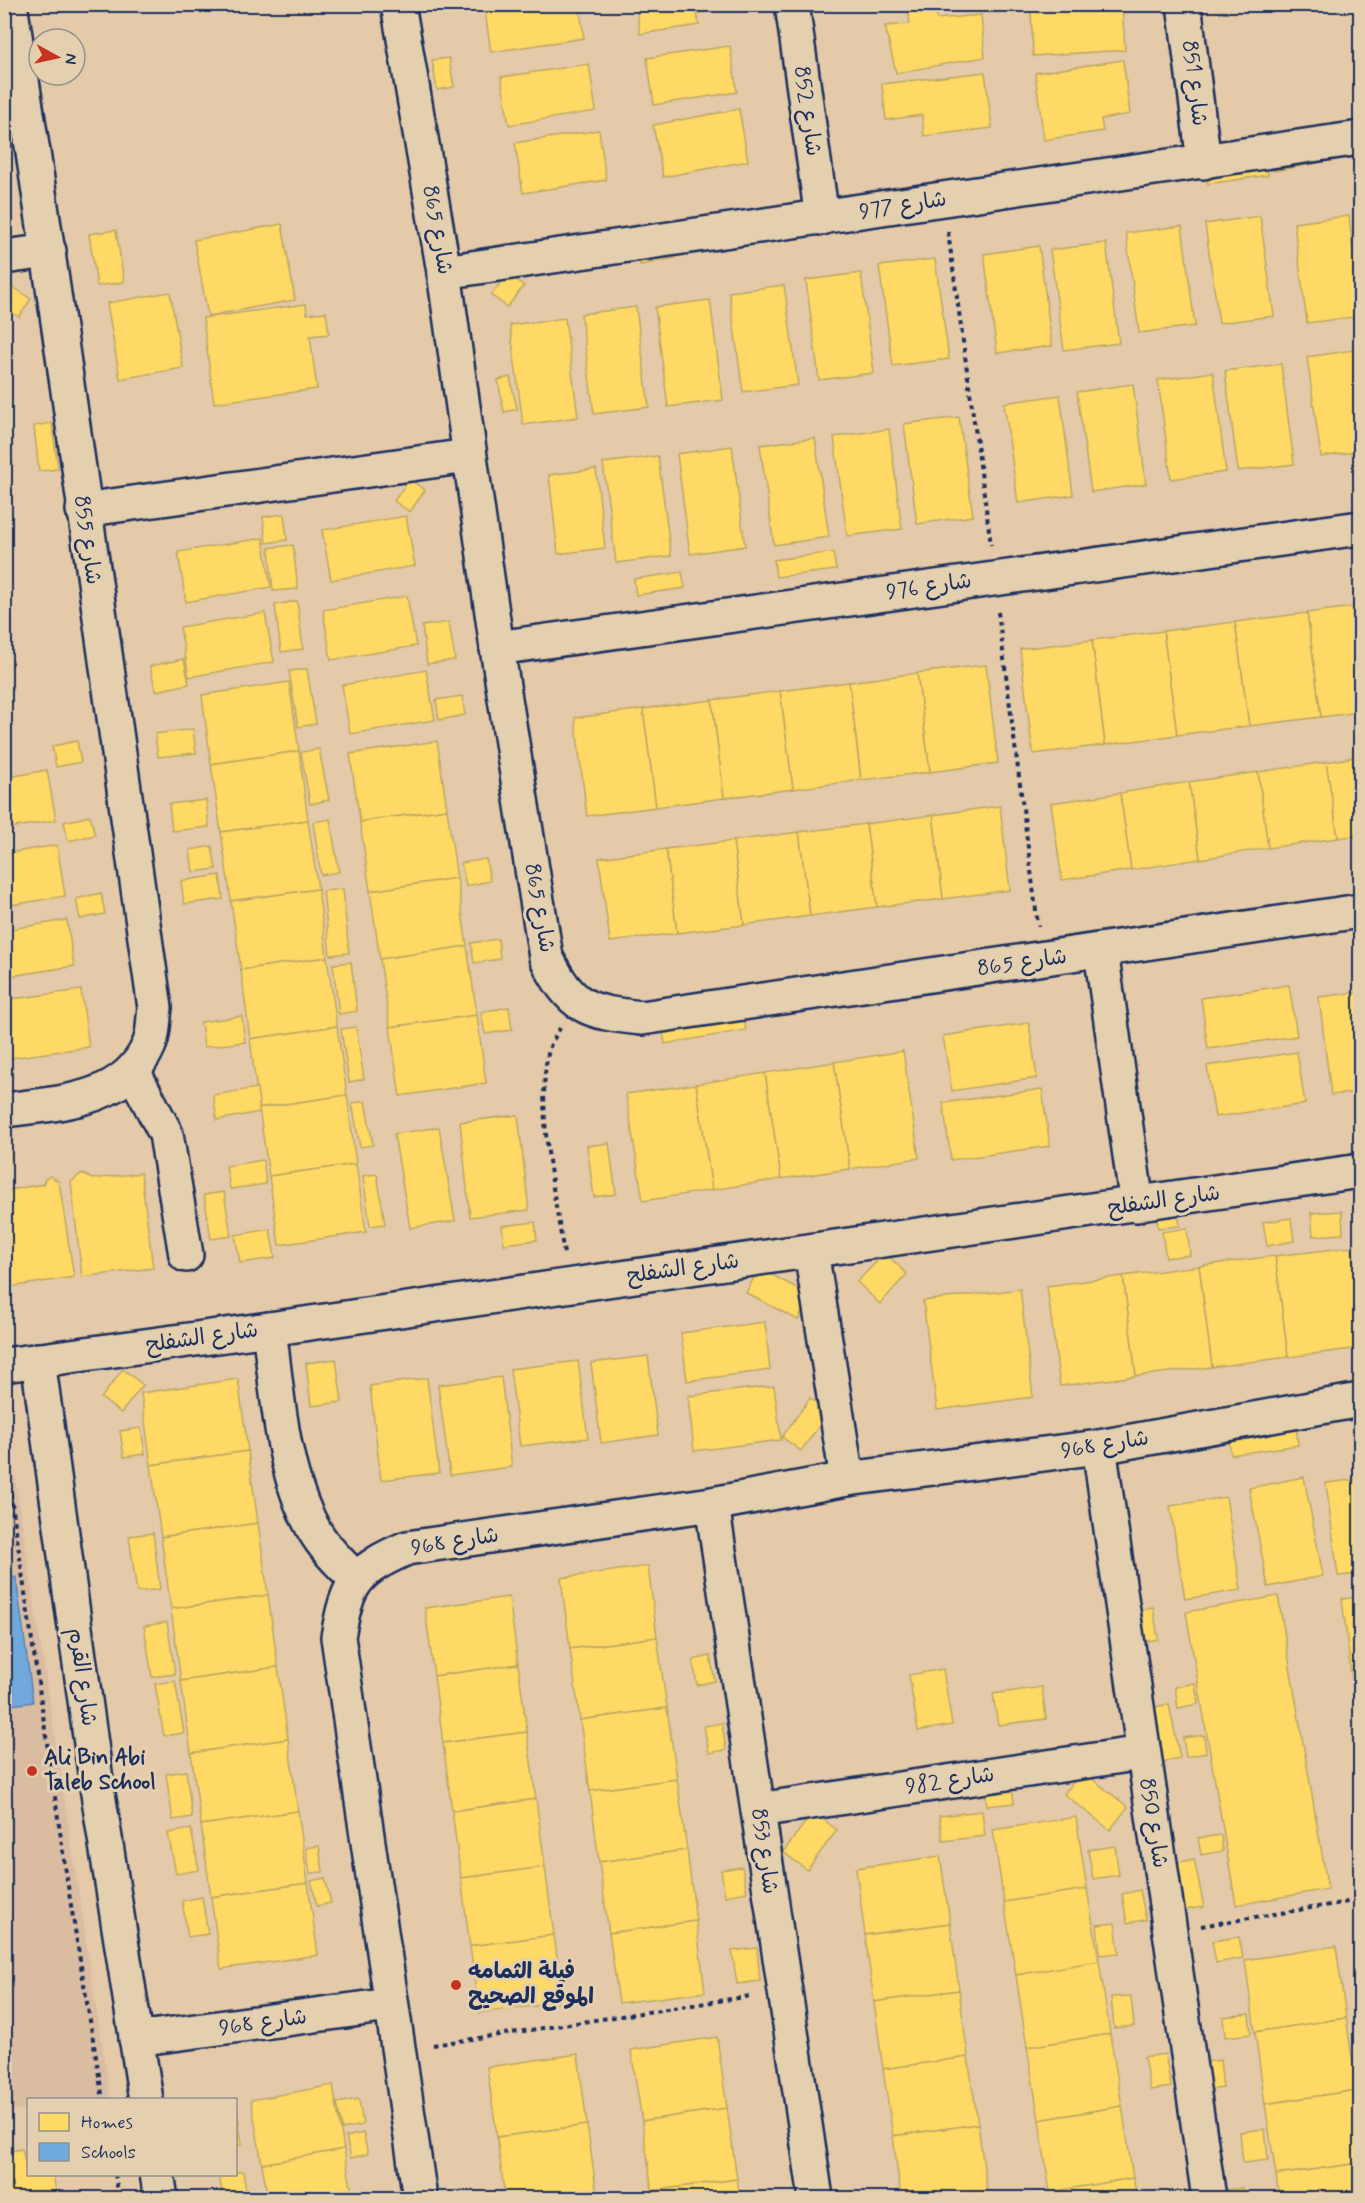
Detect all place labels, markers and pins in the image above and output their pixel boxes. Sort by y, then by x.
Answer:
place label: Ali Bin Abi Taleb School [44,1744,156,1797]
marker: Ali Bin Abi Taleb School [25,1764,39,1778]
place label: فيلة الثمامه الموقع الصحيح [468,1958,594,2011]
marker: فيلة الثمامه الموقع الصحيح [449,1978,463,1992]

